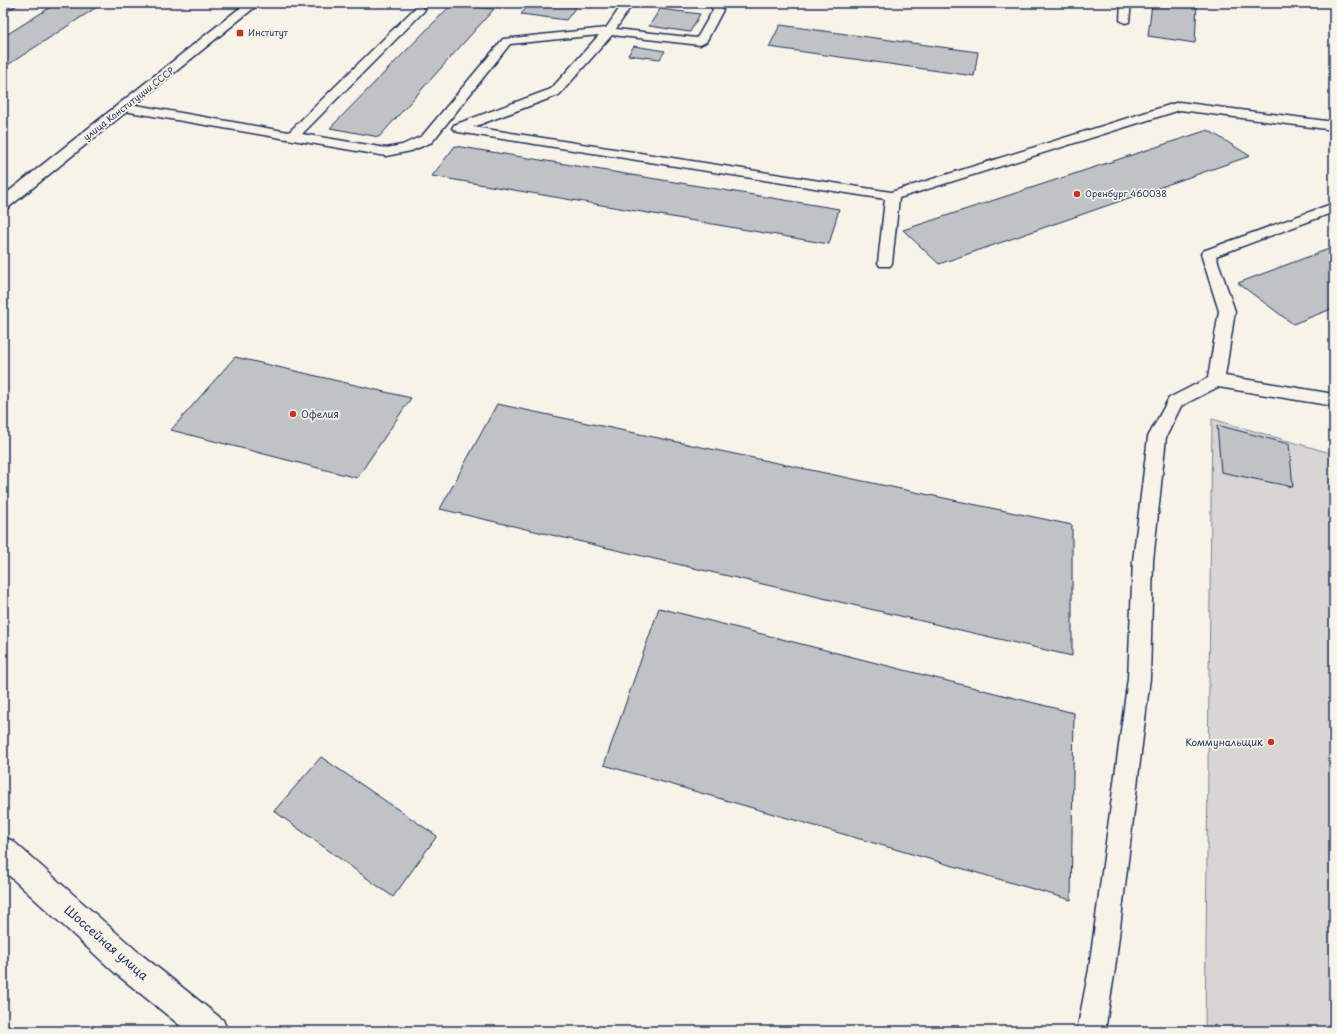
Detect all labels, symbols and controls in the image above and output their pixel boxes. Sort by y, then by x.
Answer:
place label: Институт [248,25,289,39]
marker: Институт [235,28,245,38]
street label: улица Конституции СССР [80,63,177,143]
place label: Оренбург 460038 [1085,186,1167,200]
marker: Оренбург 460038 [1072,189,1082,199]
place label: Офелия [301,406,339,421]
marker: Офелия [288,409,298,419]
place label: Коммунальщик [1185,734,1263,750]
marker: Коммунальщик [1266,737,1276,747]
street label: Шоссейная улица [61,901,153,984]

